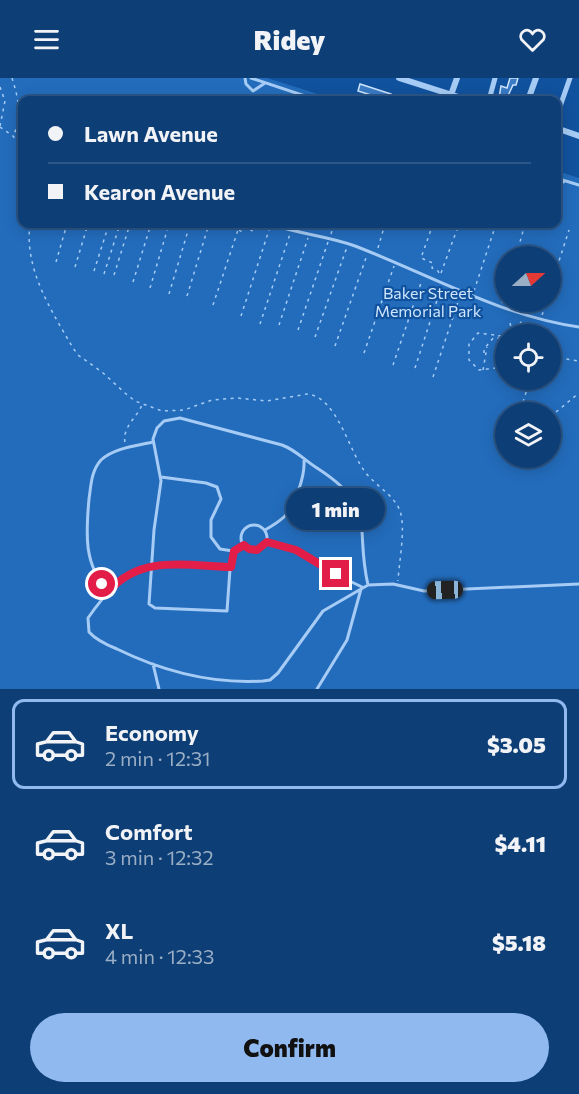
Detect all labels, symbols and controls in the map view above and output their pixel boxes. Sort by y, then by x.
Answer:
icon: menu [30,23,63,56]
text: Ridey [254,23,325,56]
icon: heart [516,23,549,56]
text: Lawn Avenue [84,120,218,147]
text: Kearon Avenue [84,178,235,205]
north arrow [495,246,561,312]
map controls [495,246,561,468]
park label: Baker Street Memorial Park [375,283,482,320]
button: locate [495,324,561,390]
button: layers [495,402,561,468]
callout: 1 min [286,487,386,529]
text: 1 min [311,497,360,521]
route end [322,560,349,587]
route start [88,570,115,597]
car [427,580,463,600]
icon: car [33,717,87,771]
text: Economy [105,719,199,746]
text: $3.05 [487,731,546,758]
text: 2 min · 12:31 [105,746,211,770]
icon: car [33,816,87,870]
text: Comfort [105,818,193,845]
text: $4.11 [494,830,546,857]
text: 3 min · 12:32 [105,845,213,869]
icon: car [33,915,87,969]
text: XL [105,917,133,944]
text: $5.18 [492,929,546,956]
text: 4 min · 12:33 [105,944,214,968]
button: Confirm [30,1013,549,1082]

